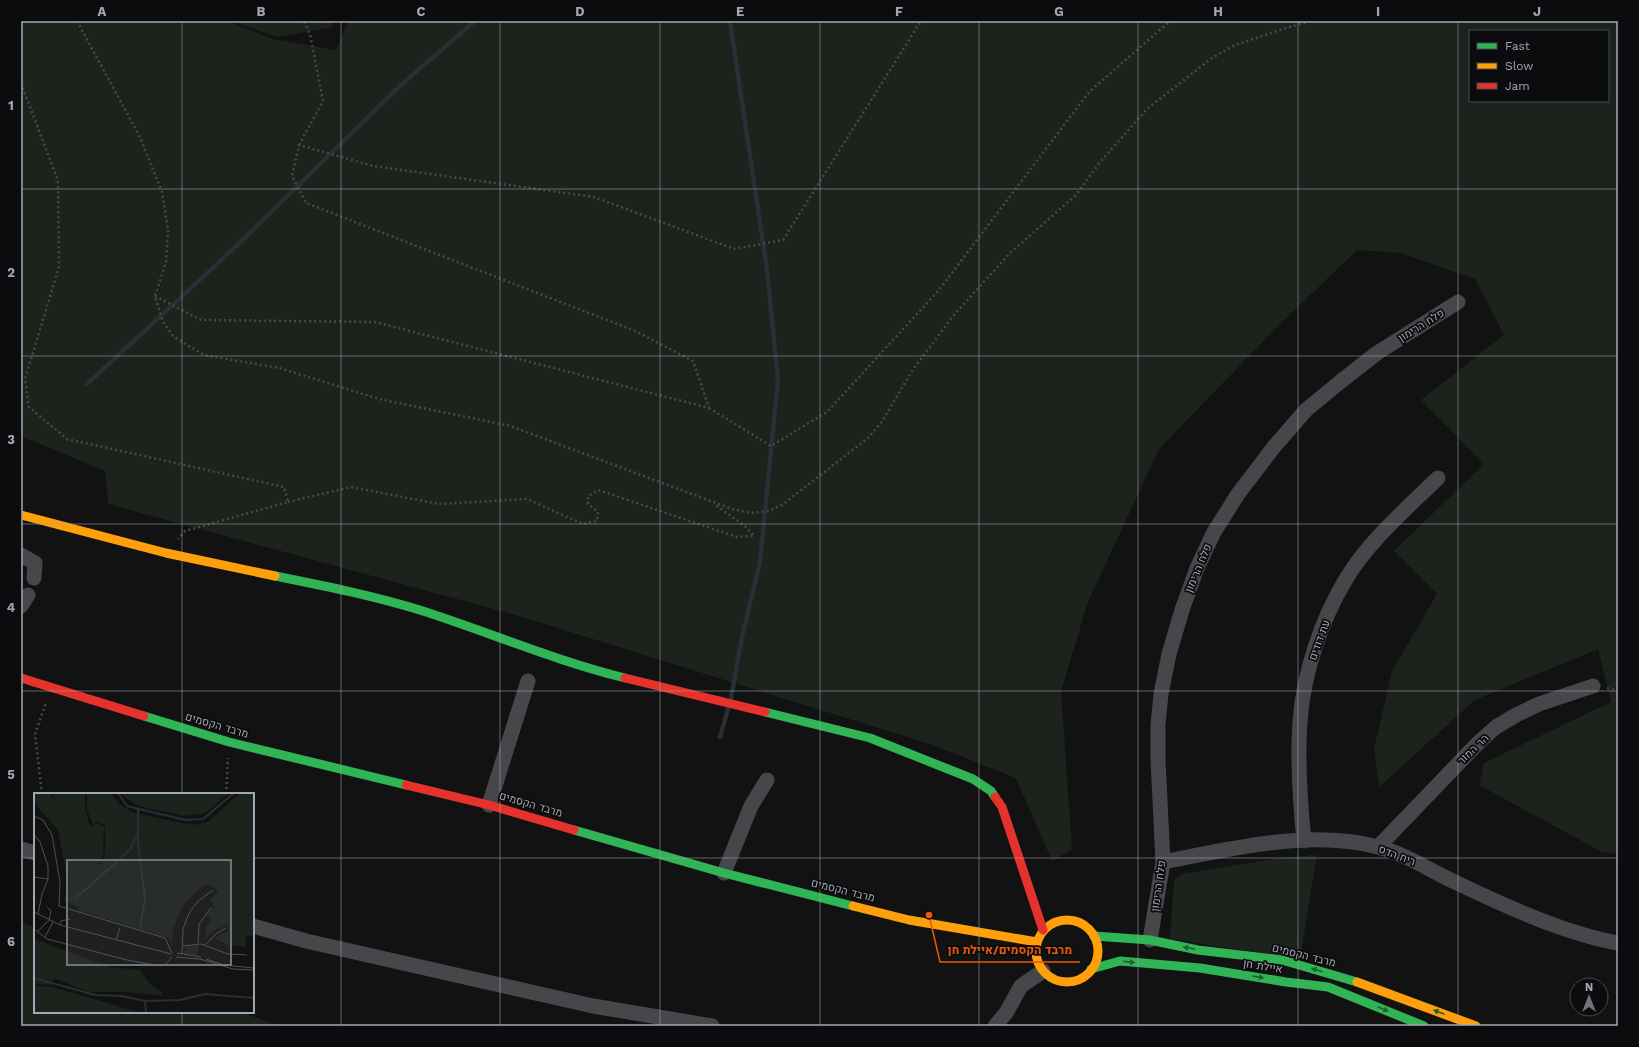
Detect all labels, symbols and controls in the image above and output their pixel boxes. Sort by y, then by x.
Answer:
text: A [98,4,107,19]
text: B [257,4,266,19]
text: C [417,4,426,19]
text: D [575,4,585,19]
text: E [736,4,744,19]
text: F [895,4,903,19]
text: G [1054,4,1064,19]
text: H [1213,4,1223,19]
text: I [1376,4,1380,19]
text: J [1533,4,1541,19]
legend [1469,30,1609,102]
text: Fast [1505,39,1530,53]
text: Slow [1505,59,1533,73]
text: Jam [1505,79,1530,93]
text: 1 [8,98,14,113]
text: 2 [7,265,15,280]
street label: פלח הרימון [1396,306,1447,345]
text: 3 [7,432,15,447]
street label: פלח הרימון [1182,542,1215,594]
text: 4 [7,600,16,615]
street label: עת דודים [1306,618,1333,662]
street label: מרבד הקסמים [184,710,250,741]
street label: הר המור [1455,732,1491,767]
text: 5 [7,767,15,782]
street label: מרבד הקסמים [498,789,564,820]
inset map [34,793,254,1013]
street label: ריח הדס [1377,843,1417,868]
street label: פלח הרימון [1148,860,1169,912]
street label: מרבד הקסמים [810,876,876,905]
text: 6 [7,934,15,949]
callout: מרבד הקסמים/איילת חן [940,938,1080,962]
street label: מרבד הקסמים [1271,941,1337,970]
text: מרבד הקסמים/איילת חן [948,943,1072,957]
one-way arrow [1183,945,1195,951]
street label: איילת חן [1242,957,1284,976]
one-way arrow [1123,959,1135,965]
one-way arrow [1310,967,1322,973]
one-way arrow [1252,975,1264,981]
north arrow [1569,977,1609,1017]
text: N [1585,981,1593,994]
one-way arrow [1377,1007,1389,1013]
one-way arrow [1433,1009,1445,1015]

